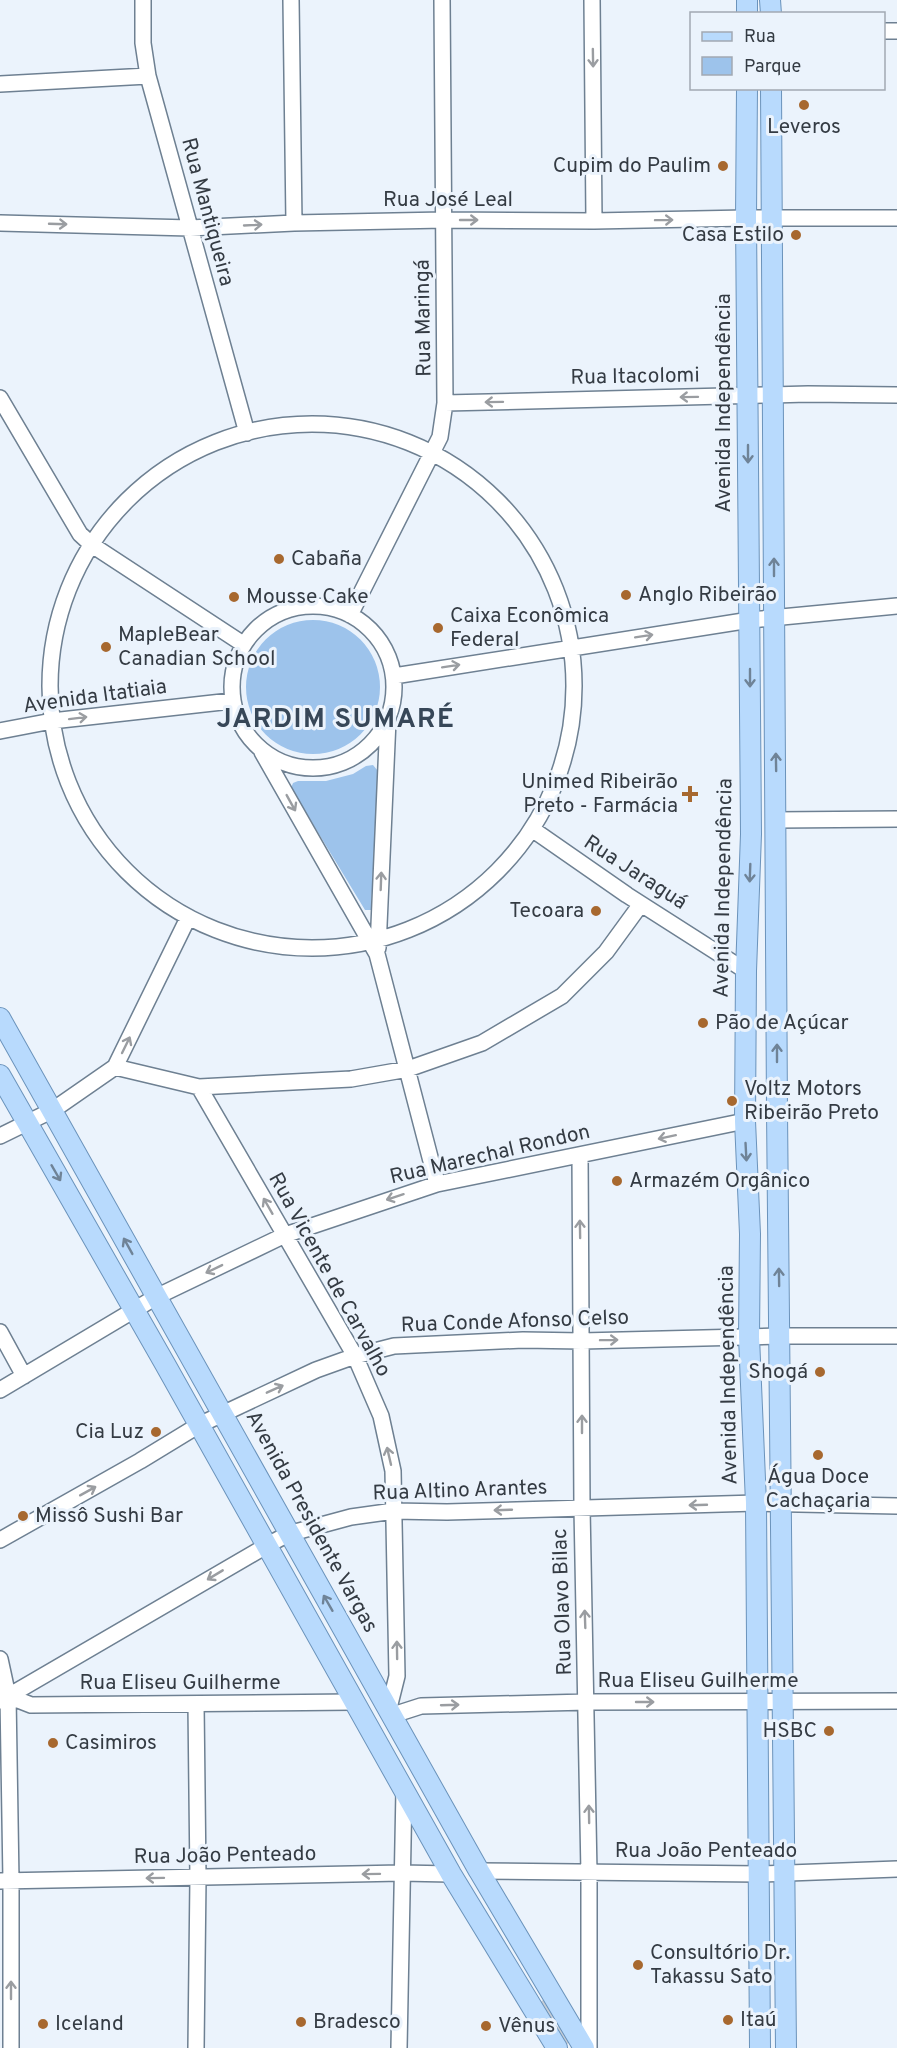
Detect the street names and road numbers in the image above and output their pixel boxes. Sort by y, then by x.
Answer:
street label: Rua Mantiqueira [174,135,240,289]
street label: Rua José Leal [383,187,513,214]
street label: Rua Maringá [409,259,439,377]
street label: Avenida Independência [711,293,738,513]
street label: Rua Itacolomi [570,362,700,392]
street label: Avenida Itatiaia [21,674,169,720]
street label: Avenida Independência [709,778,739,998]
street label: Rua Jaraguá [578,829,692,917]
street label: Rua Marechal Rondon [387,1119,593,1191]
street label: Rua Vicente de Carvalho [262,1168,396,1382]
street label: Avenida Independência [714,1265,744,1485]
street label: Rua Conde Afonso Celso [400,1305,630,1339]
street label: Avenida Presidente Vargas [239,1406,383,1638]
street label: Rua Altino Arantes [372,1474,548,1508]
street label: Rua Olavo Bilac [547,1528,579,1676]
street label: Rua Eliseu Guilherme [598,1668,798,1695]
street label: Rua Eliseu Guilherme [80,1670,280,1697]
street label: Rua João Penteado [615,1838,797,1865]
street label: Rua João Penteado [133,1841,317,1871]

